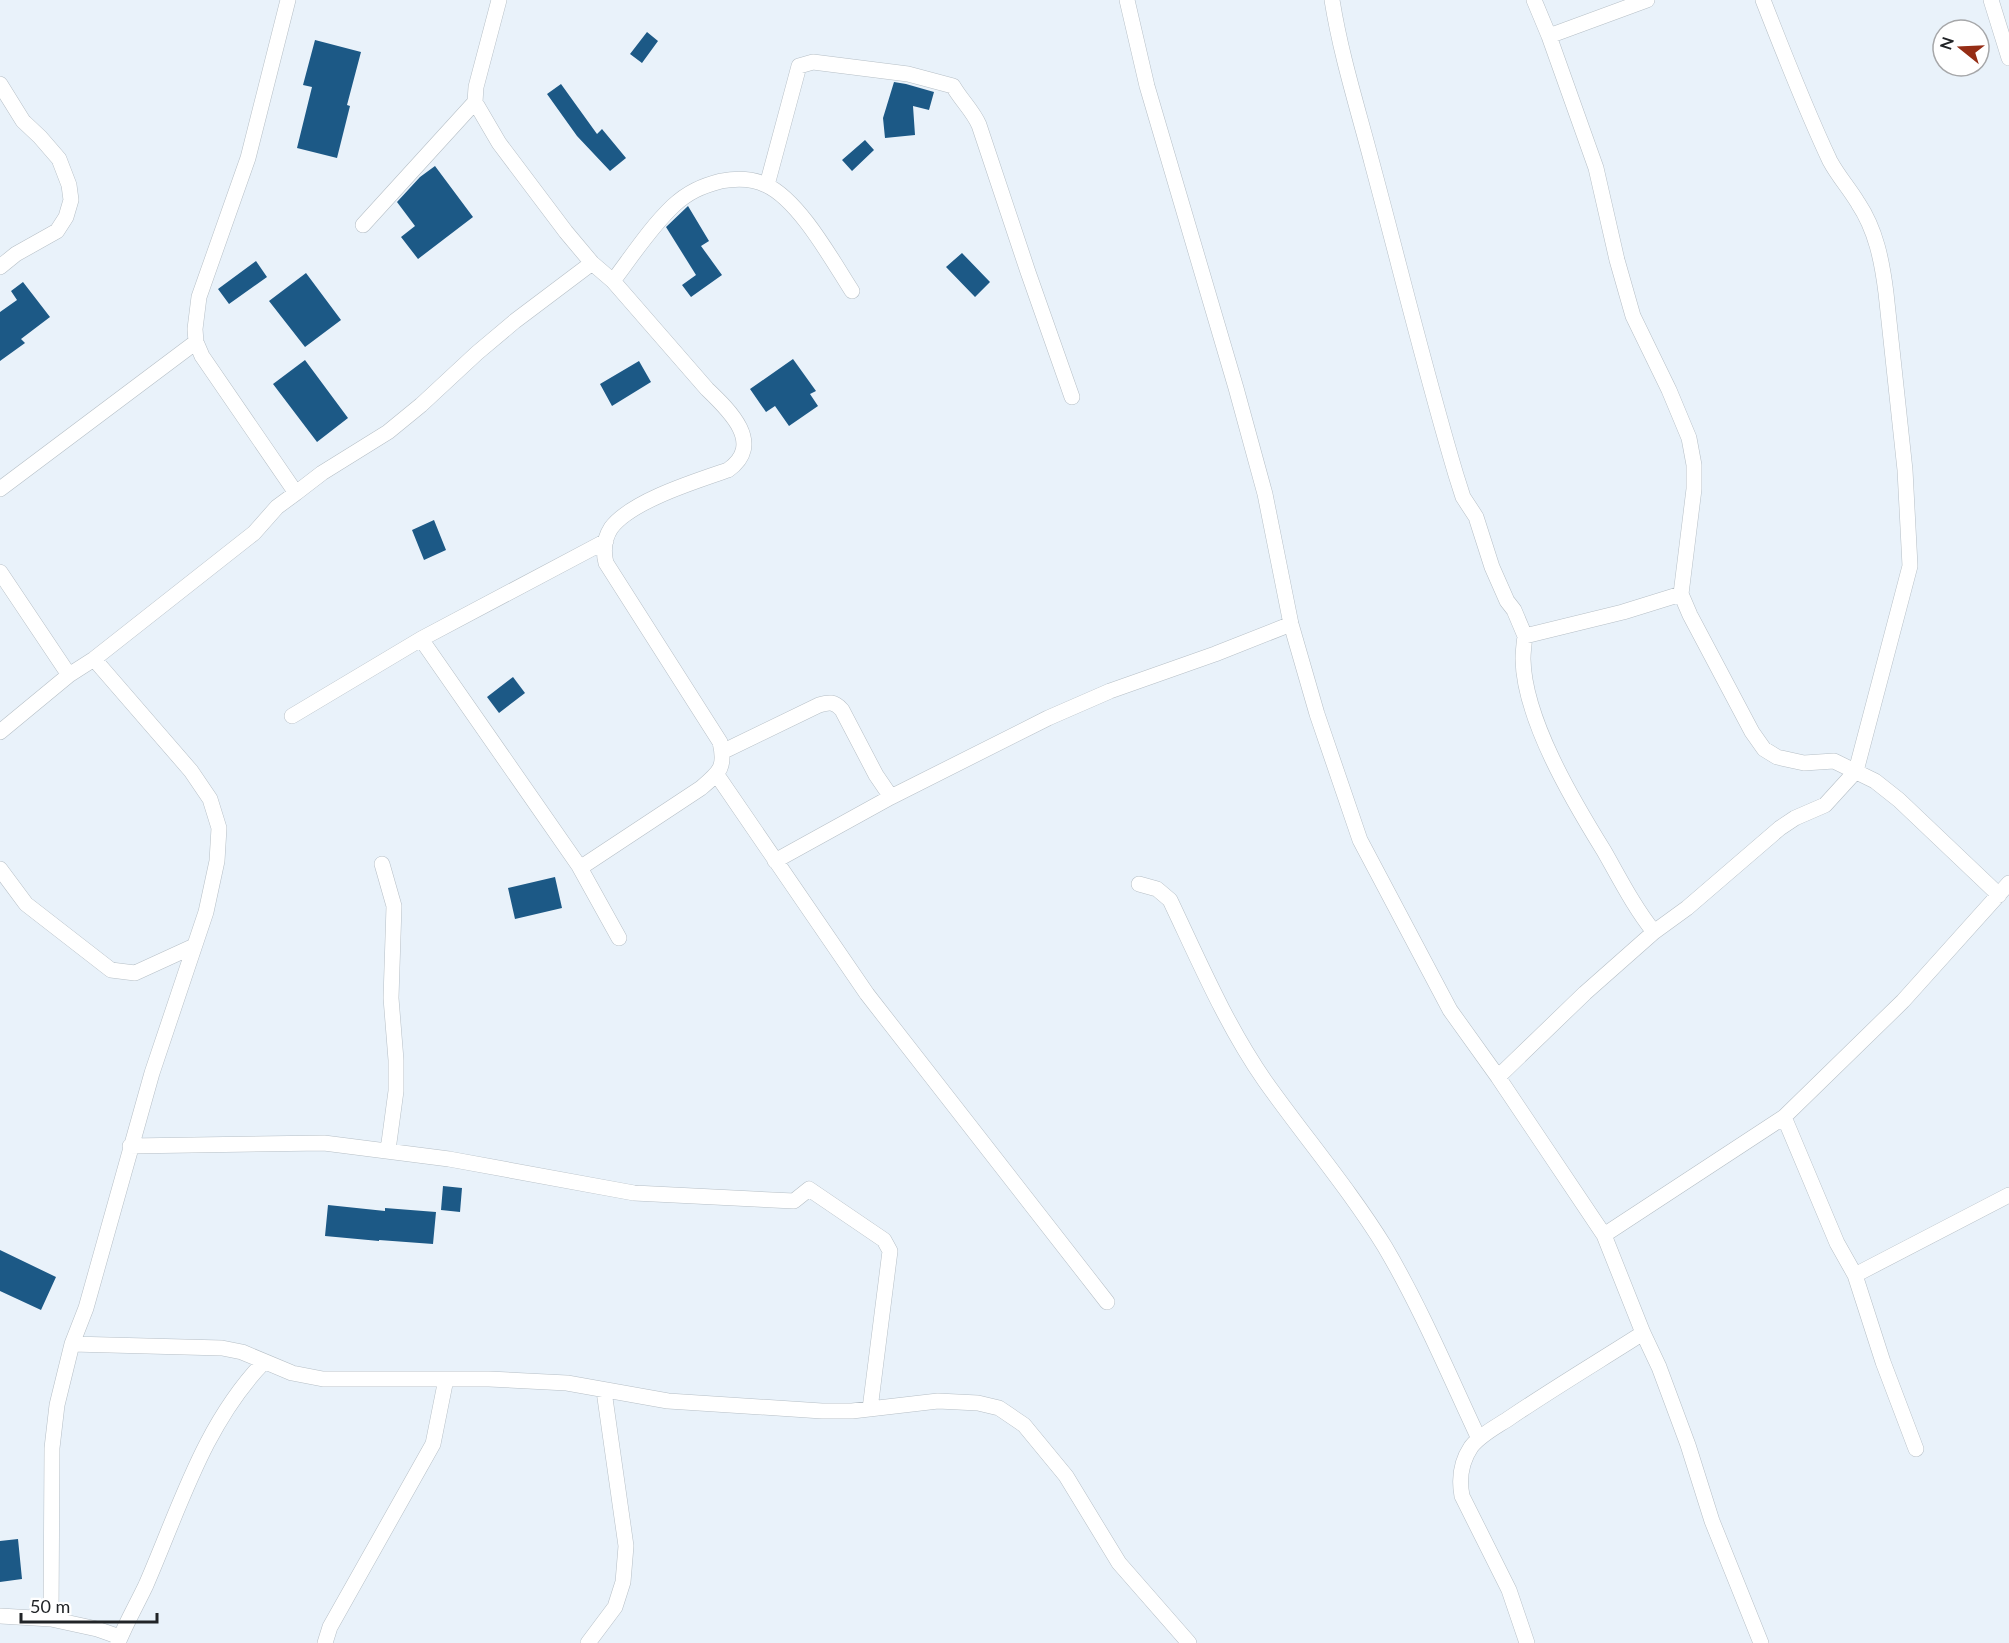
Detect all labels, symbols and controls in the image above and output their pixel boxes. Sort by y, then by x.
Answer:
north arrow [1931,18,1991,78]
text: N [1935,34,1957,52]
scale bar [21,1586,158,1624]
text: 50 m [30,1595,70,1617]

